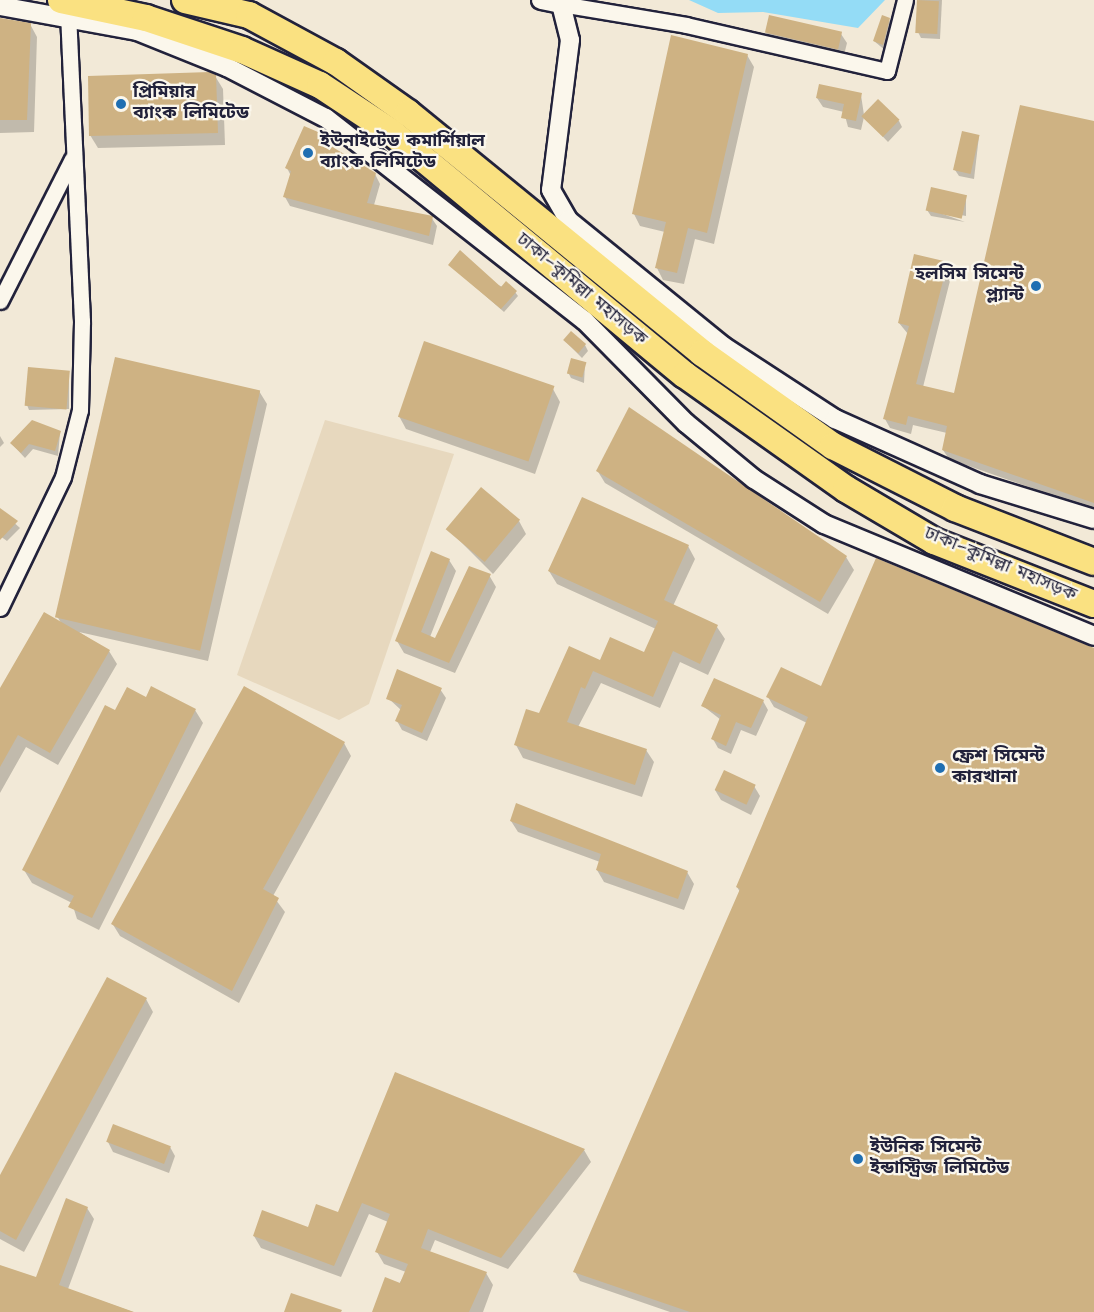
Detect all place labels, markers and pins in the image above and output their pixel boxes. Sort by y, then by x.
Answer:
place label: প্রিমিয়ার ব্যাংক লিমিটেড [133,83,249,125]
marker: প্রিমিয়ার ব্যাংক লিমিটেড [114,97,128,111]
place label: ইউনাইটেড কমার্শিয়াল ব্যাংক লিমিটেড [320,132,485,174]
marker: ইউনাইটেড কমার্শিয়াল ব্যাংক লিমিটেড [301,146,315,160]
place label: হলসিম সিমেন্ট প্ল্যান্ট [915,265,1024,308]
marker: হলসিম সিমেন্ট প্ল্যান্ট [1029,279,1043,293]
place label: ফ্রেশ সিমেন্ট কারখানা [952,747,1045,789]
marker: ফ্রেশ সিমেন্ট কারখানা [933,761,947,775]
place label: ইউনিক সিমেন্ট ইন্ডাস্ট্রিজ লিমিটেড [870,1138,1009,1180]
marker: ইউনিক সিমেন্ট ইন্ডাস্ট্রিজ লিমিটেড [851,1152,865,1166]

